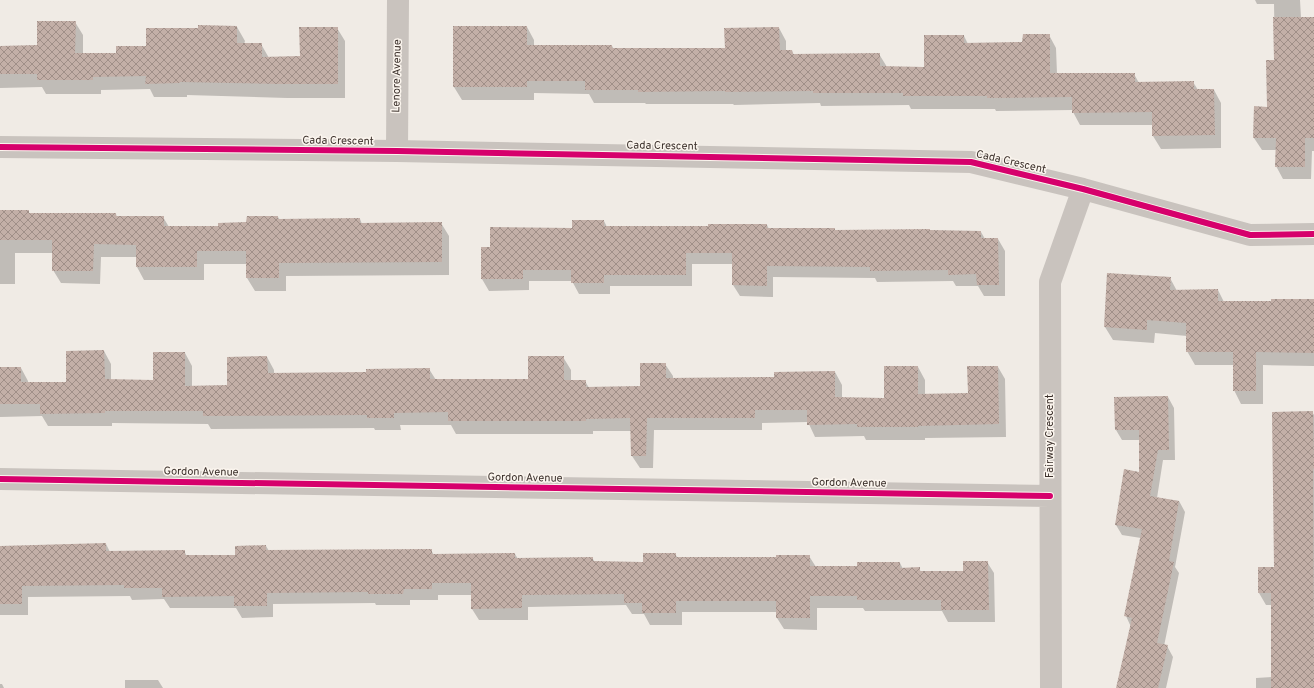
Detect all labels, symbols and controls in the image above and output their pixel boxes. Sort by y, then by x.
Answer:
street label: Lenore Avenue [389,39,405,113]
street label: Cada Crescent [302,133,374,149]
street label: Cada Crescent [626,138,698,154]
street label: Cada Crescent [975,147,1047,177]
street label: Fairway Crescent [1043,394,1057,478]
street label: Gordon Avenue [163,464,239,480]
street label: Gordon Avenue [487,470,563,486]
street label: Gordon Avenue [811,475,887,491]

